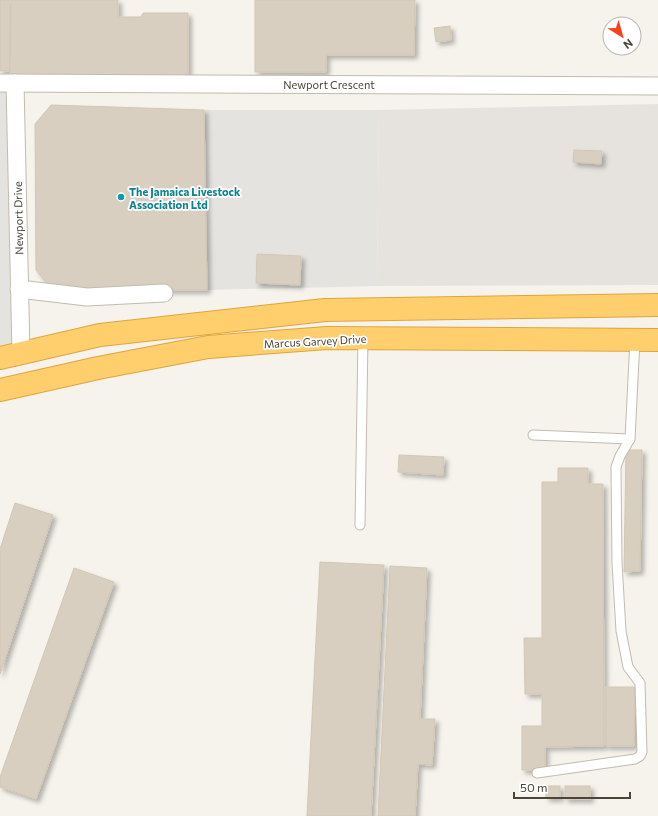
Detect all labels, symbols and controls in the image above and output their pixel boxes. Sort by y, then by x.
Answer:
north arrow [602,16,642,56]
text: N [621,37,636,52]
street label: Newport Crescent [283,78,375,91]
street label: Newport Drive [11,181,25,255]
place label: The Jamaica Livestock Association Ltd [129,185,241,211]
marker: The Jamaica Livestock Association Ltd [116,192,126,202]
street label: Marcus Garvey Drive [263,332,367,350]
scale bar [514,774,630,800]
text: 50 m [520,780,548,794]

